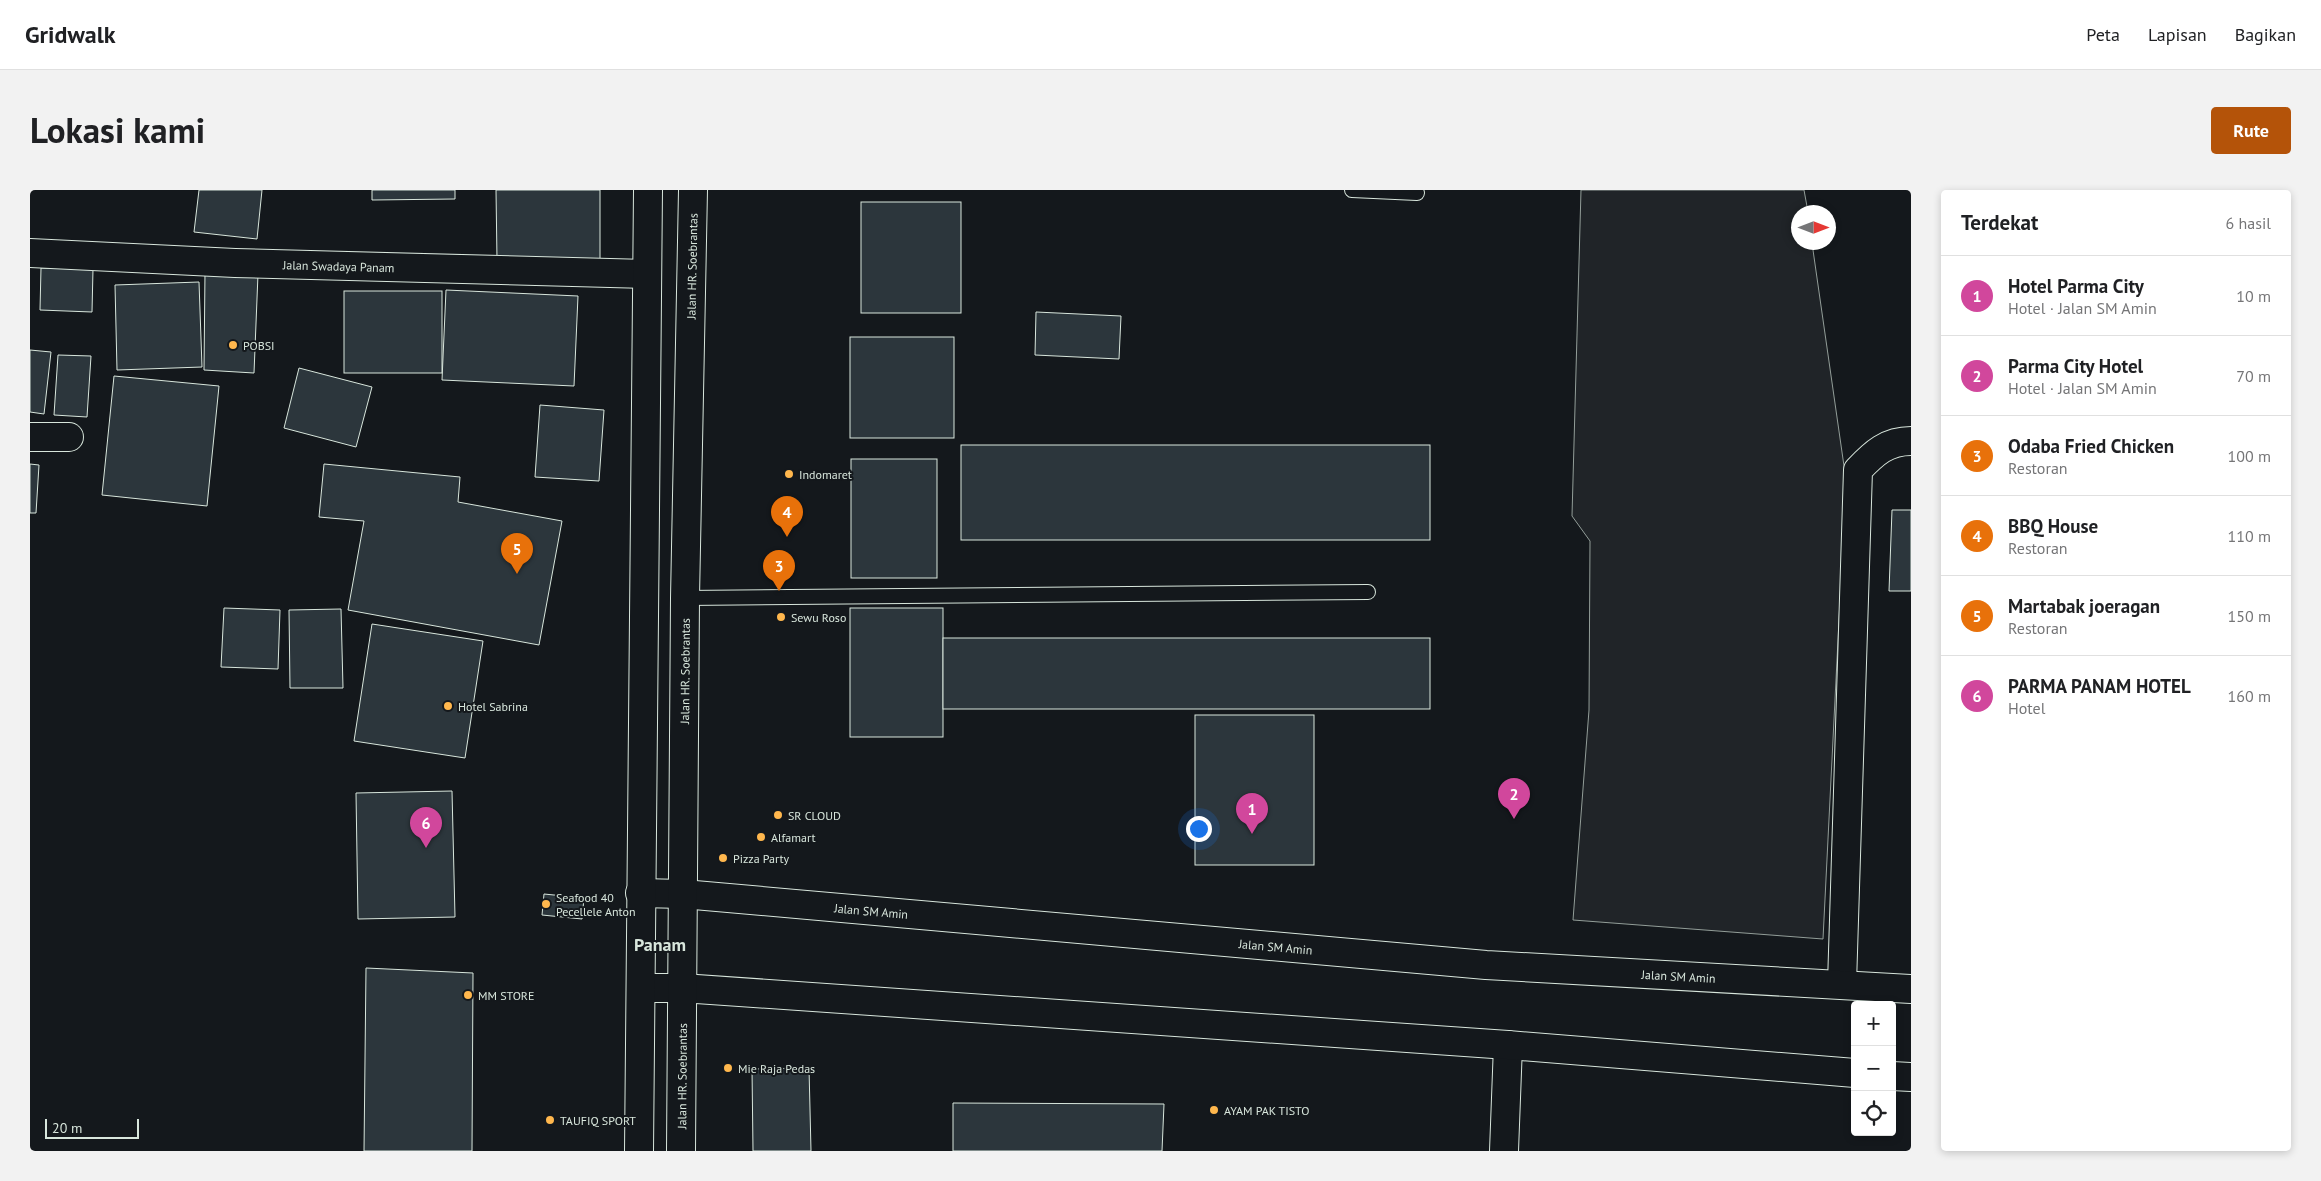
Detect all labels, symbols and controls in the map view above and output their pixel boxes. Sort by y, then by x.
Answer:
text: Gridwalk [25,19,115,50]
text: Peta [2086,23,2120,46]
text: Lapisan [2148,23,2207,46]
text: Bagikan [2235,23,2296,46]
text: Lokasi kami [30,107,205,153]
button: Rute [2211,107,2291,154]
north arrow [1791,205,1836,250]
text: Terdekat [1961,209,2038,236]
street label: Jalan HR. Soebrantas [683,213,700,320]
text: 6 hasil [2226,213,2271,233]
street label: Jalan Swadaya Panam [282,257,395,275]
text: Hotel Parma City [2008,274,2144,298]
text: 1 [1972,286,1982,306]
text: 10 m [2236,286,2271,306]
text: Hotel · Jalan SM Amin [2008,298,2157,318]
place label: POBSI [243,338,275,353]
marker: POBSI [227,339,239,351]
text: Parma City Hotel [2008,354,2143,378]
text: 2 [1972,366,1982,386]
text: 70 m [2236,366,2271,386]
text: Hotel · Jalan SM Amin [2008,378,2157,398]
text: Odaba Fried Chicken [2008,434,2174,458]
text: 3 [1972,446,1982,466]
text: 100 m [2228,446,2271,466]
text: Restoran [2008,458,2068,478]
place label: Indomaret [799,467,852,482]
marker: Indomaret [783,468,795,480]
pin: 4 [771,496,803,537]
text: BBQ House [2008,514,2098,538]
text: 4 [1972,526,1982,546]
text: 110 m [2228,526,2271,546]
pin: 5 [501,533,533,574]
text: Restoran [2008,538,2068,558]
pin: 3 [763,550,795,591]
text: Martabak joeragan [2008,594,2160,618]
text: 5 [1972,606,1982,626]
text: 150 m [2228,606,2271,626]
place label: Sewu Roso [791,610,846,625]
marker: Sewu Roso [775,611,787,623]
street label: Jalan HR. Soebrantas [677,618,692,725]
text: Restoran [2008,618,2068,638]
text: PARMA PANAM HOTEL [2008,674,2191,698]
text: 6 [1972,686,1982,706]
text: 160 m [2228,686,2271,706]
text: Hotel [2008,698,2045,718]
place label: Hotel Sabrina [458,699,528,714]
marker: Hotel Sabrina [442,700,454,712]
pin: 2 [1498,778,1530,819]
pin: 1 [1236,793,1268,834]
pin: 6 [410,807,442,848]
place label: SR CLOUD [788,808,841,823]
marker: SR CLOUD [772,809,784,821]
your location [1186,816,1212,842]
place label: Alfamart [771,830,816,845]
marker: Alfamart [755,831,767,843]
place label: Pizza Party [733,851,790,866]
marker: Pizza Party [717,852,729,864]
place label: Seafood 40 Pecellele Anton [556,890,636,919]
marker: Seafood 40 Pecellele Anton [540,898,552,910]
street label: Jalan SM Amin [833,900,909,921]
district label: Panam [634,933,686,956]
street label: Jalan SM Amin [1237,936,1313,957]
street label: Jalan SM Amin [1640,966,1716,985]
place label: MM STORE [478,988,534,1003]
marker: MM STORE [462,989,474,1001]
map controls [1851,1001,1896,1136]
button: + [1851,1001,1896,1046]
street label: Jalan HR. Soebrantas [674,1023,689,1130]
button: − [1851,1046,1896,1091]
place label: Mie Raja Pedas [738,1061,815,1076]
marker: Mie Raja Pedas [722,1062,734,1074]
button: locate [1851,1091,1896,1136]
place label: AYAM PAK TISTO [1224,1103,1309,1118]
marker: AYAM PAK TISTO [1208,1104,1220,1116]
place label: TAUFIQ SPORT [560,1113,636,1128]
marker: TAUFIQ SPORT [544,1114,556,1126]
scale bar [45,1116,139,1139]
text: 20 m [52,1119,82,1137]

